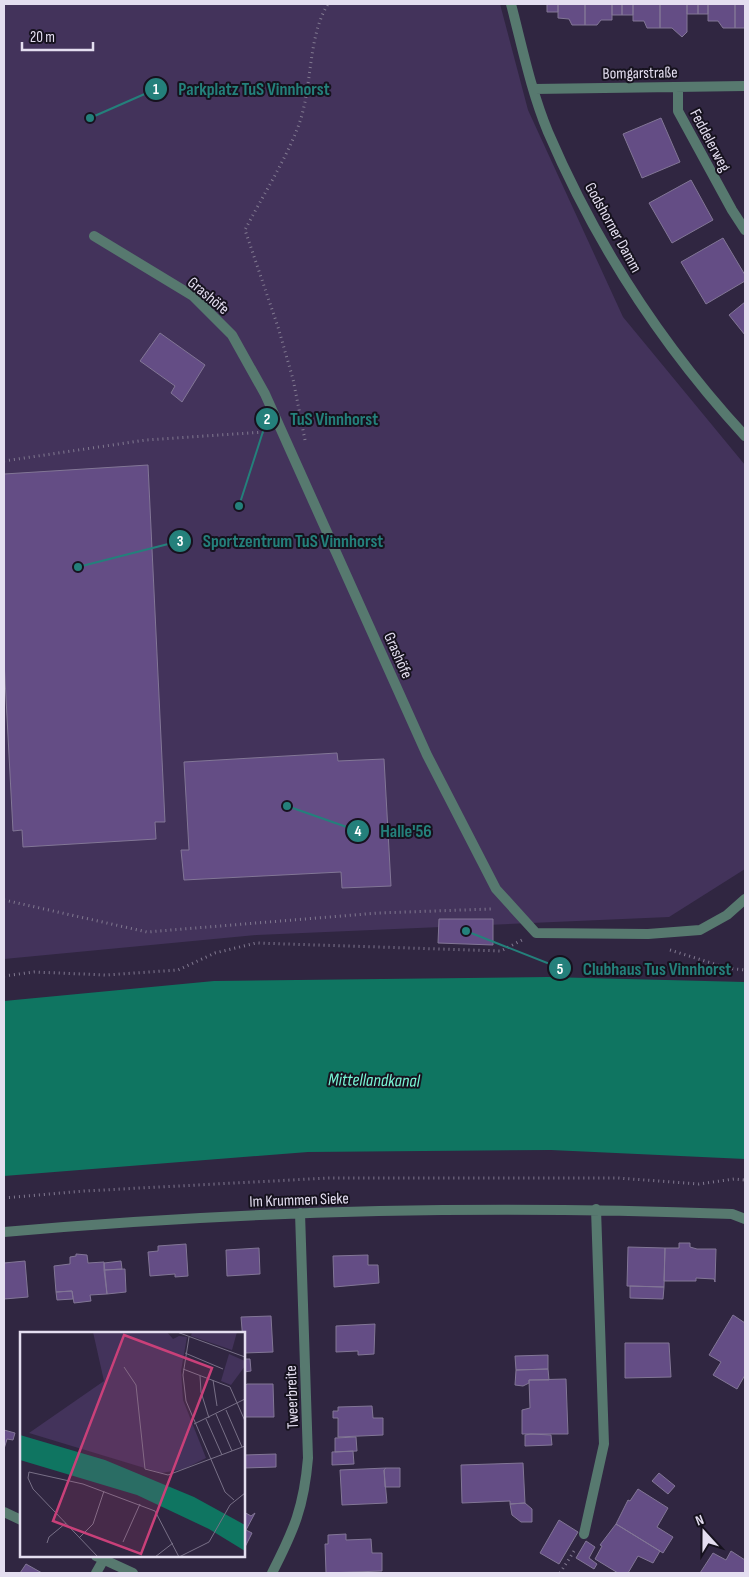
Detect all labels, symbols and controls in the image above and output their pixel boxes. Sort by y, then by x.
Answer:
scale bar [22,20,94,52]
text: 20 m [30,28,55,47]
street label: Bomgarstraße [602,63,678,84]
callout: Parkplatz TuS Vinnhorst [144,72,340,105]
text: Parkplatz TuS Vinnhorst [178,79,330,100]
text: 1 [153,80,159,99]
street label: Feddelerweg [685,106,734,175]
street label: Godshorner Damm [580,179,645,276]
street label: Grashöfe [183,273,233,319]
callout: TuS Vinnhorst [255,402,388,435]
text: TuS Vinnhorst [290,409,378,430]
text: 2 [264,410,270,429]
callout: Sportzentrum TuS Vinnhorst [168,524,393,557]
text: Sportzentrum TuS Vinnhorst [203,531,383,552]
text: 3 [177,532,184,551]
street label: Grashöfe [379,630,416,682]
callout: Halle'56 [345,814,442,847]
text: Halle'56 [380,821,432,842]
text: 4 [355,822,362,841]
callout: Clubhaus Tus Vinnhorst [547,952,741,985]
text: Clubhaus Tus Vinnhorst [583,959,731,980]
text: 5 [557,960,564,979]
water label: Mittellandkanal [328,1069,421,1092]
street label: Im Krummen Sieke [249,1189,349,1212]
inset map [20,1332,245,1557]
street label: Tweerbreite [282,1365,303,1429]
north arrow [679,1507,729,1557]
text: N [693,1511,706,1530]

